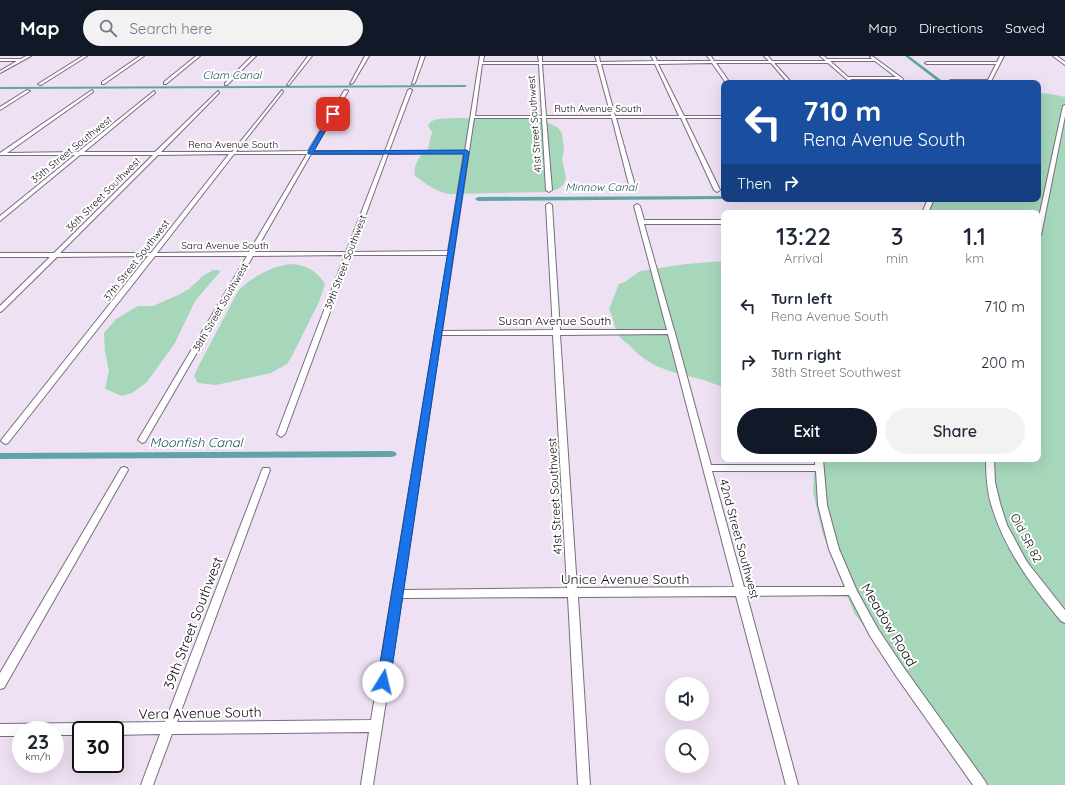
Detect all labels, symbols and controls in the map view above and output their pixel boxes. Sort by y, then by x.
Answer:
search box [83,10,363,46]
text: Map [20,16,59,40]
icon: search [97,17,119,39]
text: Search here [129,19,212,38]
text: Map [868,19,897,37]
text: Directions [919,19,983,37]
text: Saved [1005,19,1045,37]
water label: Clam Canal [203,68,263,82]
street label: 41st Street Southwest [525,74,544,173]
text: 710 m [803,93,881,128]
icon: left [737,96,789,148]
pin [316,97,350,131]
street label: Ruth Avenue South [554,102,642,115]
icon: arrive [322,103,344,125]
street label: 35th Street Southwest [28,112,115,186]
text: Rena Avenue South [803,128,965,151]
street label: Rena Avenue South [188,138,278,151]
street label: 36th Street Southwest [63,154,144,234]
icon: right [780,172,802,194]
text: Then [737,174,772,193]
water label: Minnow Canal [565,180,638,194]
street label: 39th Street Southwest [321,212,370,311]
street label: 37th Street Southwest [101,216,173,304]
text: 13:22 [776,221,831,251]
text: 3 [891,221,904,251]
text: 1.1 [963,221,986,251]
street label: Sara Avenue South [181,239,269,252]
text: Arrival [784,250,823,266]
text: min [886,250,908,266]
text: km [965,250,984,266]
street label: 38th Street Southwest [190,260,251,354]
text: Turn left [771,289,833,308]
icon: left [737,295,759,317]
text: 710 m [984,297,1025,316]
text: Rena Avenue South [771,308,888,324]
street label: Susan Avenue South [499,313,611,328]
text: Turn right [771,345,842,364]
icon: right [737,351,759,373]
text: 200 m [981,353,1025,372]
text: 38th Street Southwest [771,364,901,380]
button: Exit [737,408,877,454]
button: Share [885,408,1025,454]
water label: Moonfish Canal [149,434,245,450]
street label: 41st Street Southwest [544,437,565,555]
street label: 42nd Street Southwest [716,477,763,601]
street label: Old SR 82 [1007,511,1046,565]
street label: 39th Street Southwest [159,554,227,692]
street label: Unice Avenue South [561,570,689,588]
street label: Meadow Road [857,580,921,670]
position arrow [362,661,404,703]
map controls [665,677,709,773]
button: sound [665,677,709,721]
street label: Vera Avenue South [138,703,262,723]
speed limit sign: 30 [72,721,124,773]
text: 23 [27,729,49,754]
button: search [665,729,709,773]
text: km/h [25,750,51,763]

